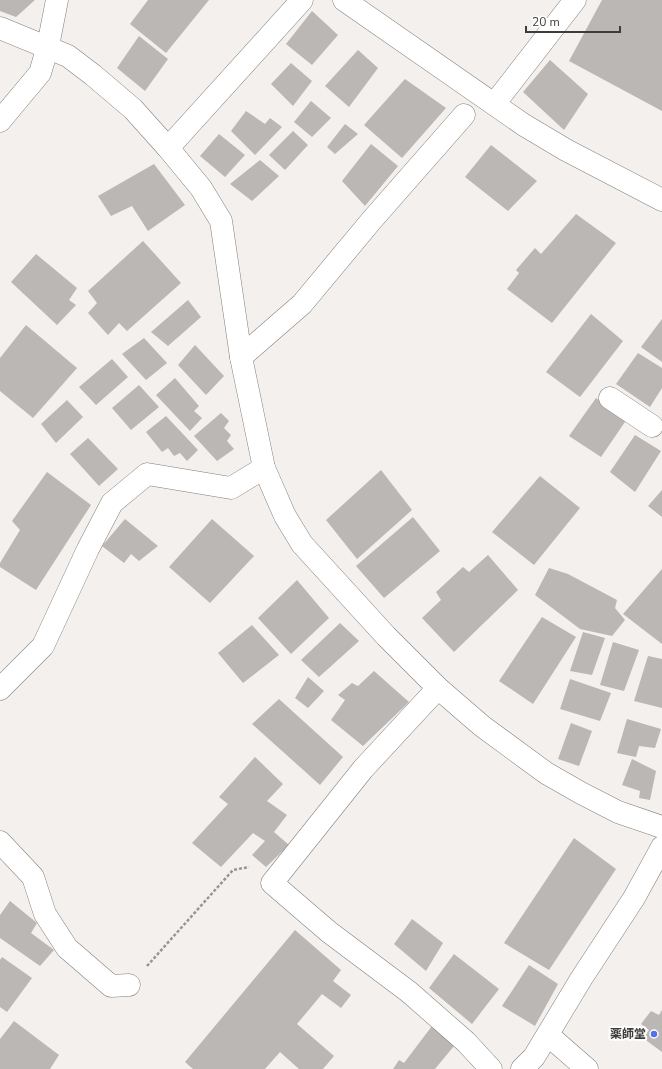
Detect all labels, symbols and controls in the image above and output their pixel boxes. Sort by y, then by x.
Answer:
scale bar [526,8,620,34]
text: 20 m [532,14,560,30]
place label: 薬師堂 [610,1026,646,1042]
marker: 薬師堂 [649,1029,659,1039]

